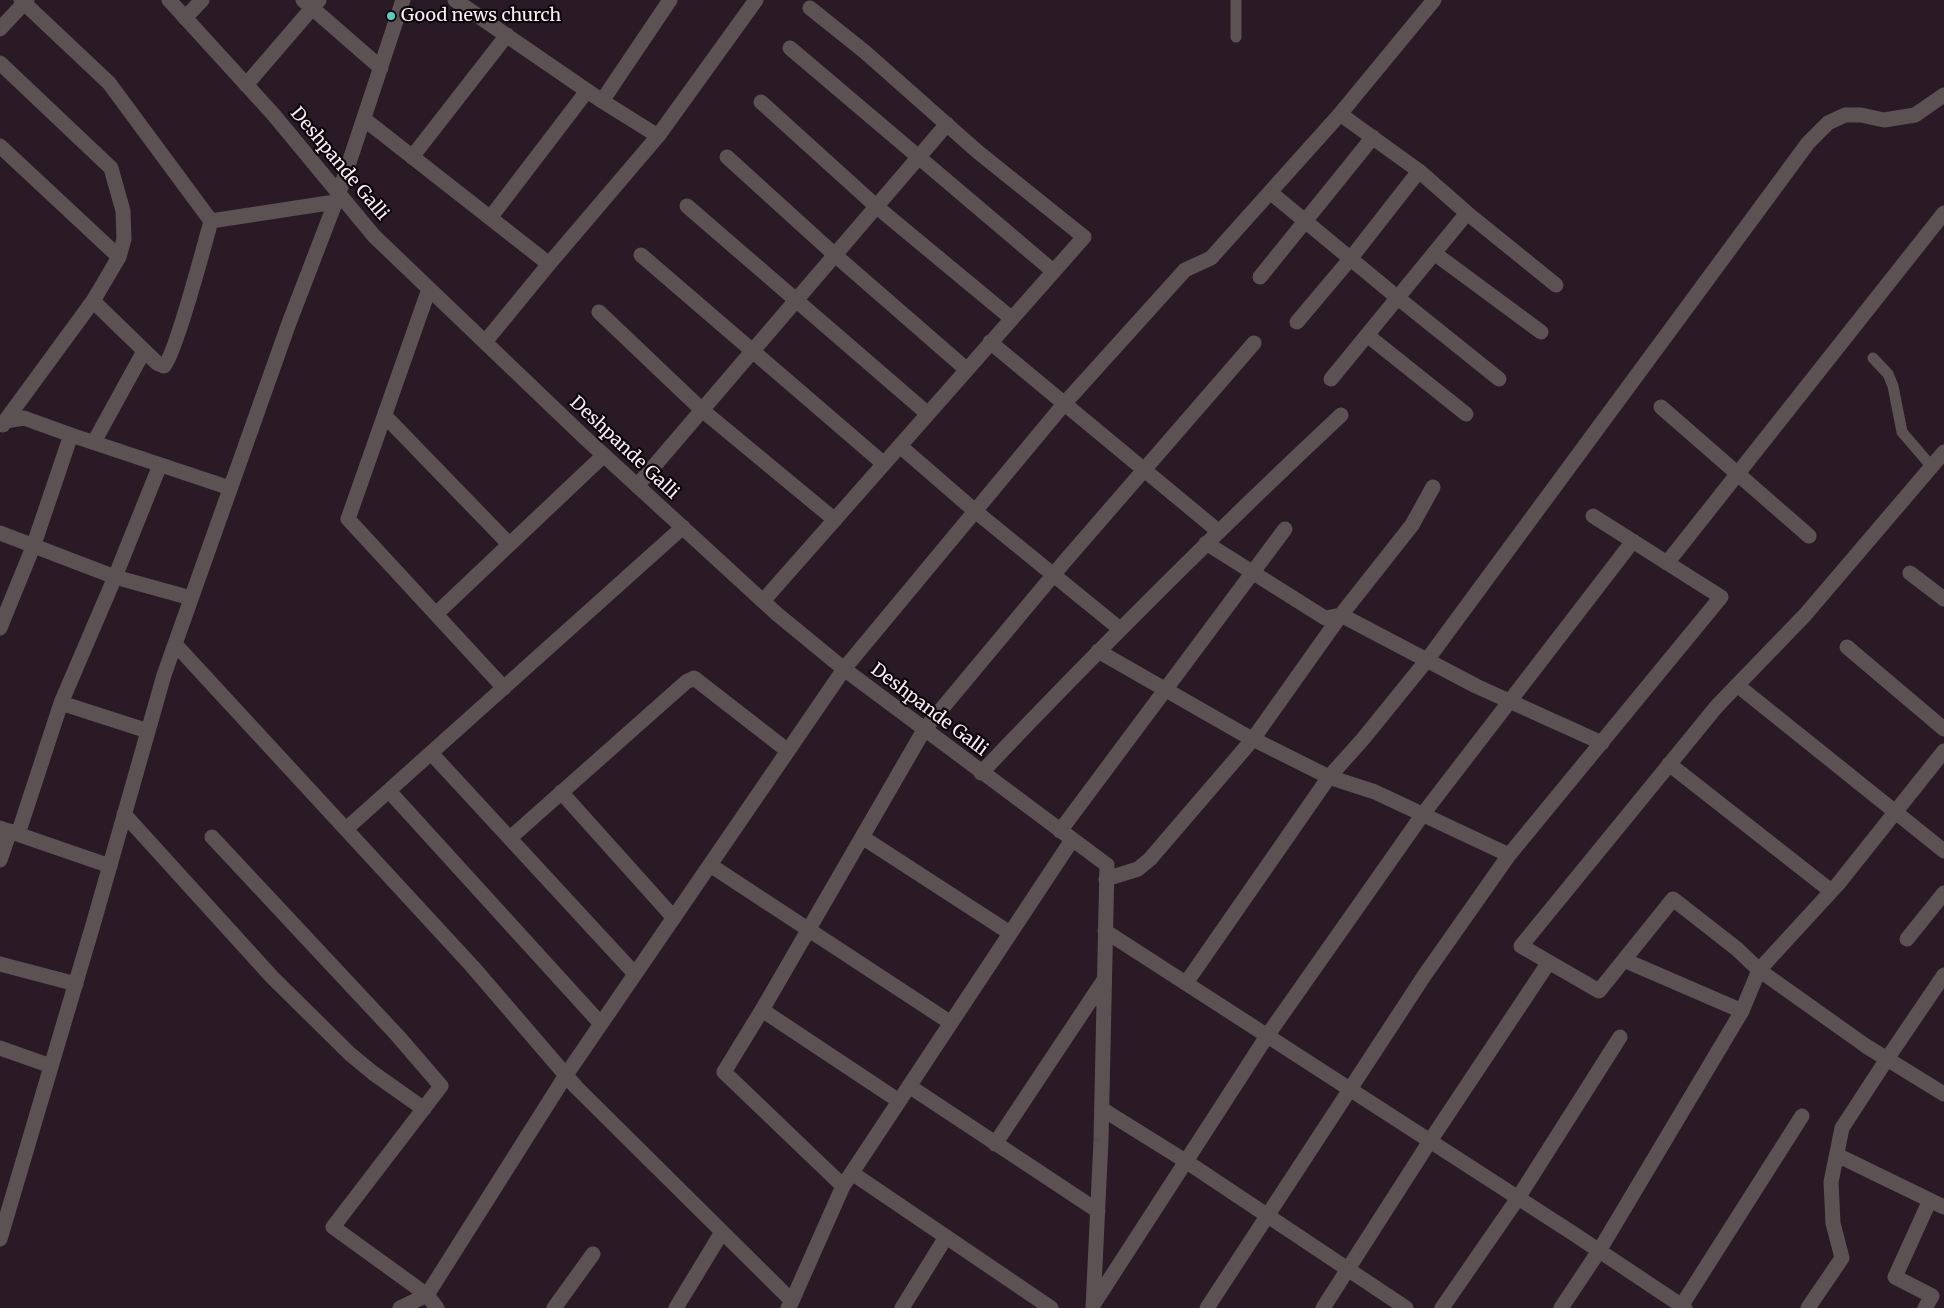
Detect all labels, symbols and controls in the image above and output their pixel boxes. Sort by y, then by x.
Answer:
place label: Good news church [401,5,561,27]
marker: Good news church [385,10,397,22]
street label: Deshpande Galli [285,103,393,225]
street label: Deshpande Galli [565,392,683,504]
street label: Deshpande Galli [866,659,992,761]

